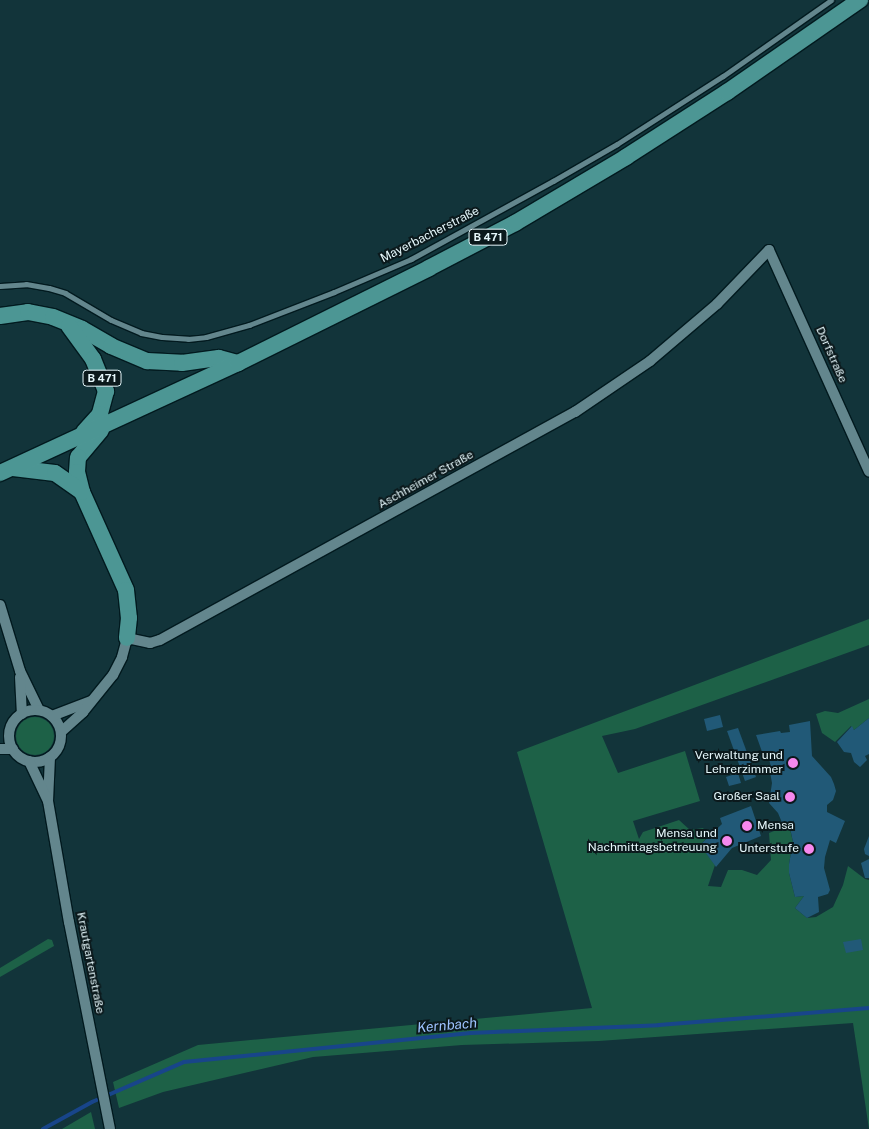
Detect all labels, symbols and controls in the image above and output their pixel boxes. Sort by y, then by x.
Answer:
street label: Mayerbacherstraße [378,204,482,266]
road number: B 471 [468,228,508,246]
street label: Dorfstraße [812,325,850,385]
road number: B 471 [82,369,122,386]
street label: Aschheimer Straße [376,448,476,512]
place label: Verwaltung und Lehrerzimmer [695,749,783,777]
marker: Verwaltung und Lehrerzimmer [787,757,799,769]
place label: Großer Saal [713,790,780,804]
marker: Großer Saal [784,791,796,803]
place label: Mensa [757,819,794,833]
marker: Mensa [741,820,753,832]
place label: Mensa und Nachmittagsbetreuung [588,827,717,855]
marker: Mensa und Nachmittagsbetreuung [721,835,733,847]
place label: Unterstufe [739,842,799,856]
marker: Unterstufe [803,843,815,855]
street label: Krautgartenstraße [73,911,107,1015]
water label: Kernbach [416,1014,478,1036]

